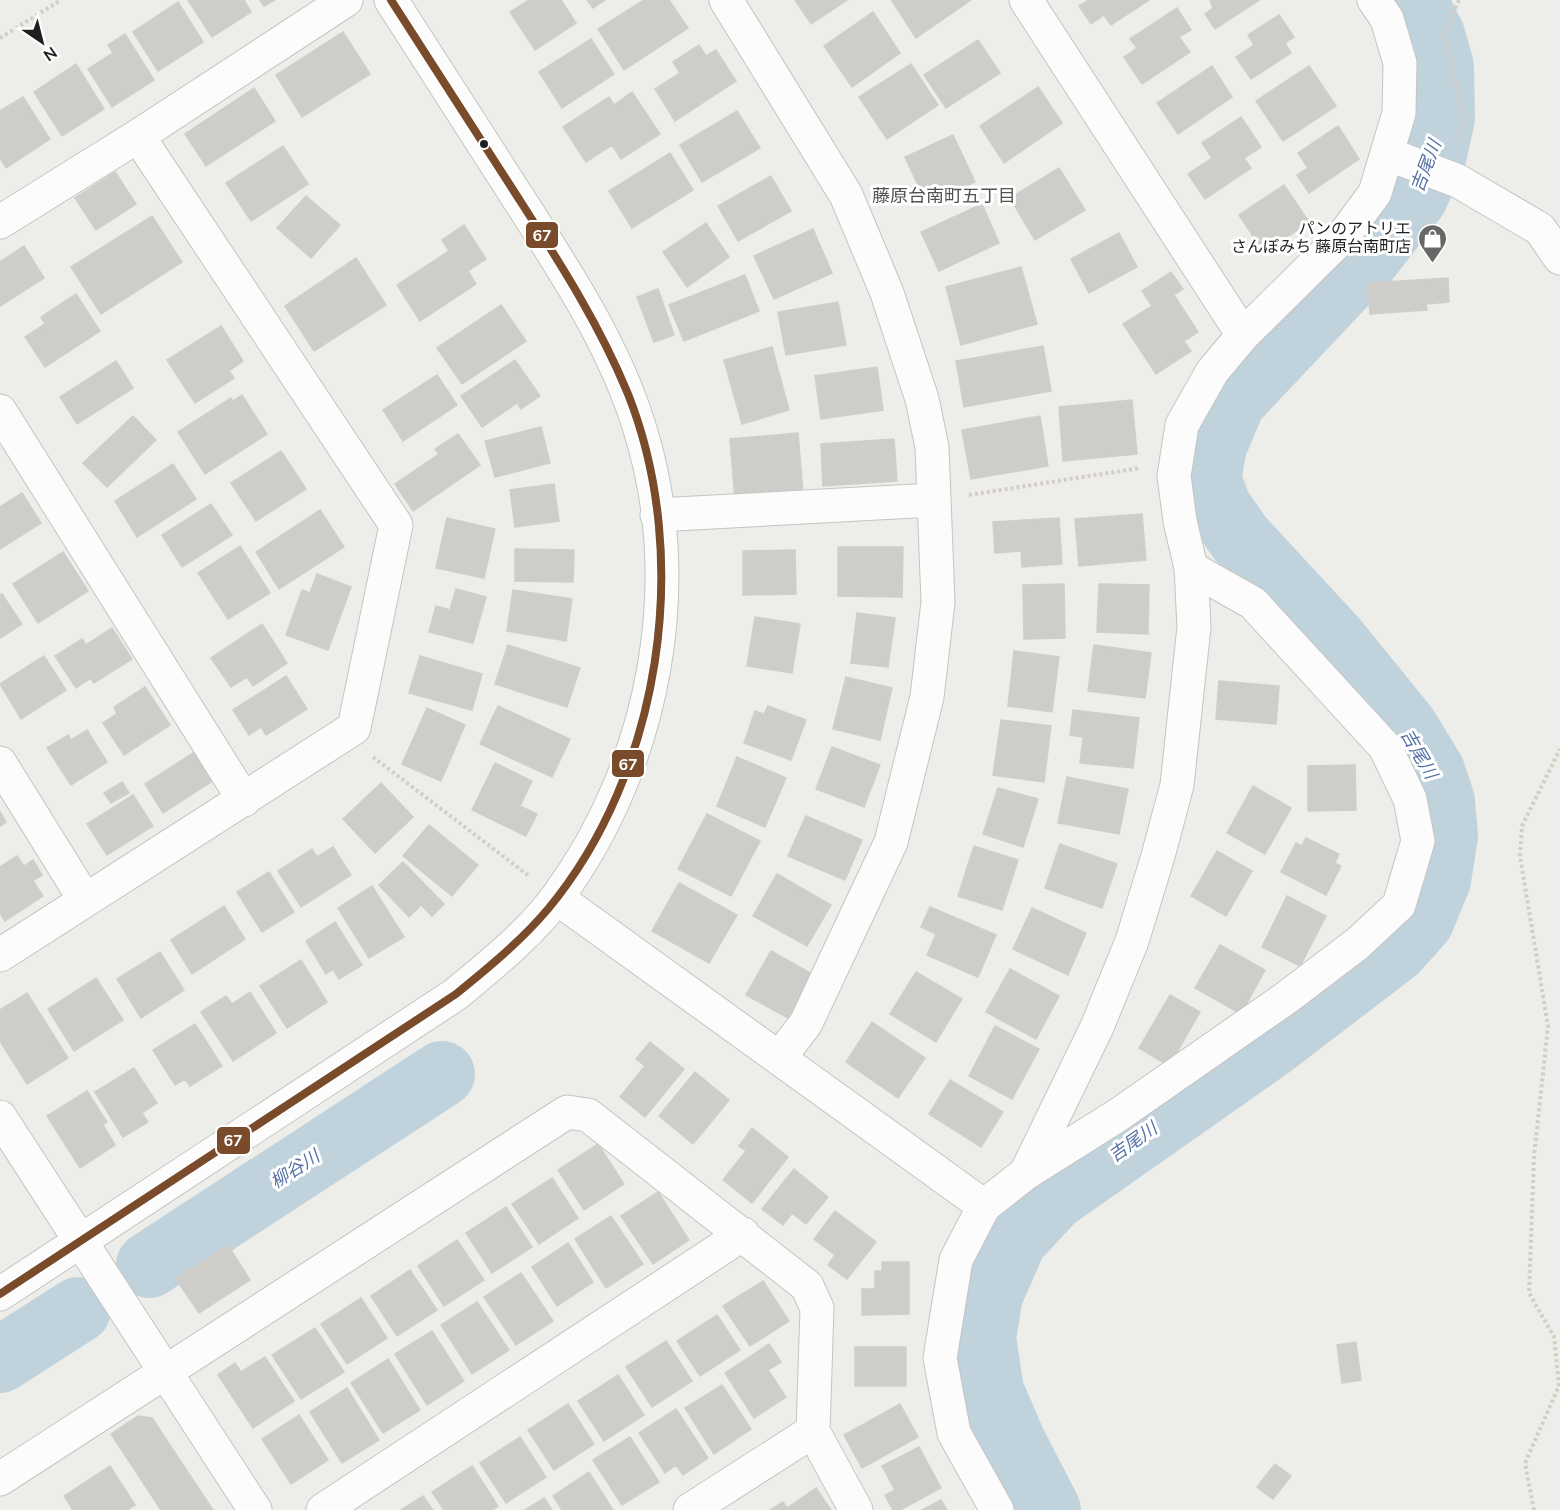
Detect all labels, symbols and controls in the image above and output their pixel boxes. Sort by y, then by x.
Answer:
north arrow [12,12,72,72]
text: N [39,41,61,66]
water label: 吉尾川 [1405,135,1448,196]
unlabelled marker [478,138,490,150]
district label: 藤原台南町五丁目 [872,184,1016,208]
place label: パンのアトリエ さんぽみち 藤原台南町店 [1231,218,1411,258]
line badge: 67 [525,221,559,249]
shop icon: パンのアトリエ さんぽみち 藤原台南町店 [1416,222,1448,264]
text: 67 [532,225,552,247]
water label: 吉尾川 [1395,725,1444,785]
line badge: 67 [611,749,645,778]
text: 67 [618,754,638,776]
water label: 吉尾川 [1104,1116,1164,1167]
line badge: 67 [216,1126,251,1155]
text: 67 [223,1130,243,1152]
water label: 柳谷川 [266,1143,326,1194]

